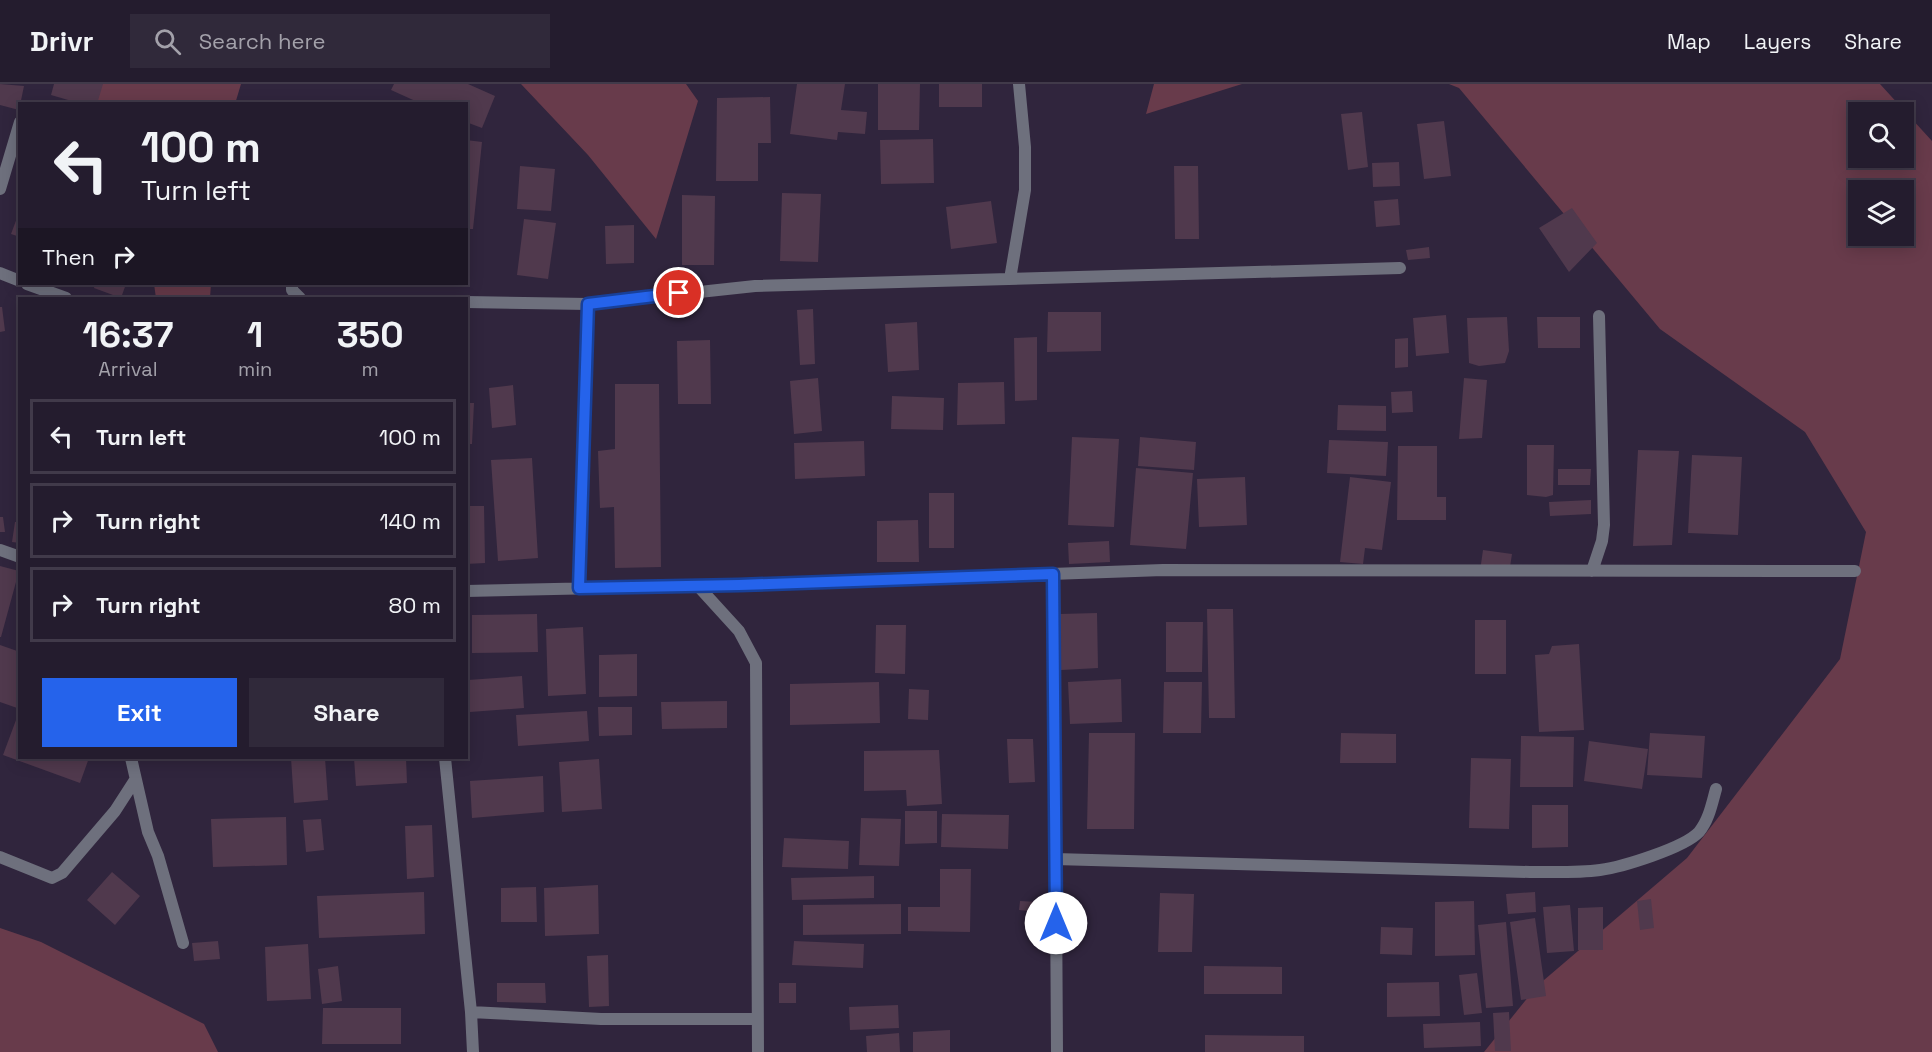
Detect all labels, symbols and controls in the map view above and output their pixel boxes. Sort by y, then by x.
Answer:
search box [130,14,550,68]
text: Drivr [30,23,94,59]
icon: search [151,25,184,58]
text: Search here [199,27,325,55]
text: Map [1667,28,1711,55]
text: Layers [1744,28,1811,55]
text: Share [1844,28,1902,55]
map controls [1848,102,1914,246]
button: search [1848,102,1914,168]
text: 100 m [141,121,261,174]
icon: left [42,126,120,204]
text: Turn left [141,173,251,208]
button: layers [1848,180,1914,246]
icon: right [107,240,140,273]
text: Then [42,243,95,271]
pin [653,267,704,318]
icon: arrive [662,276,695,309]
text: 16:37 [82,312,174,358]
text: 1 [247,312,263,358]
text: 350 [337,312,404,358]
text: Arrival [98,356,158,382]
text: min [238,356,272,382]
text: m [362,356,379,382]
icon: left [45,420,78,453]
text: Turn left [96,423,186,451]
text: 100 m [379,423,441,451]
icon: right [45,504,78,537]
text: Turn right [96,507,201,535]
text: 140 m [379,507,441,535]
icon: right [45,588,78,621]
text: Turn right [96,591,201,619]
text: 80 m [389,591,441,619]
button: Exit [42,678,237,747]
button: Share [249,678,444,747]
position arrow [1024,891,1088,955]

